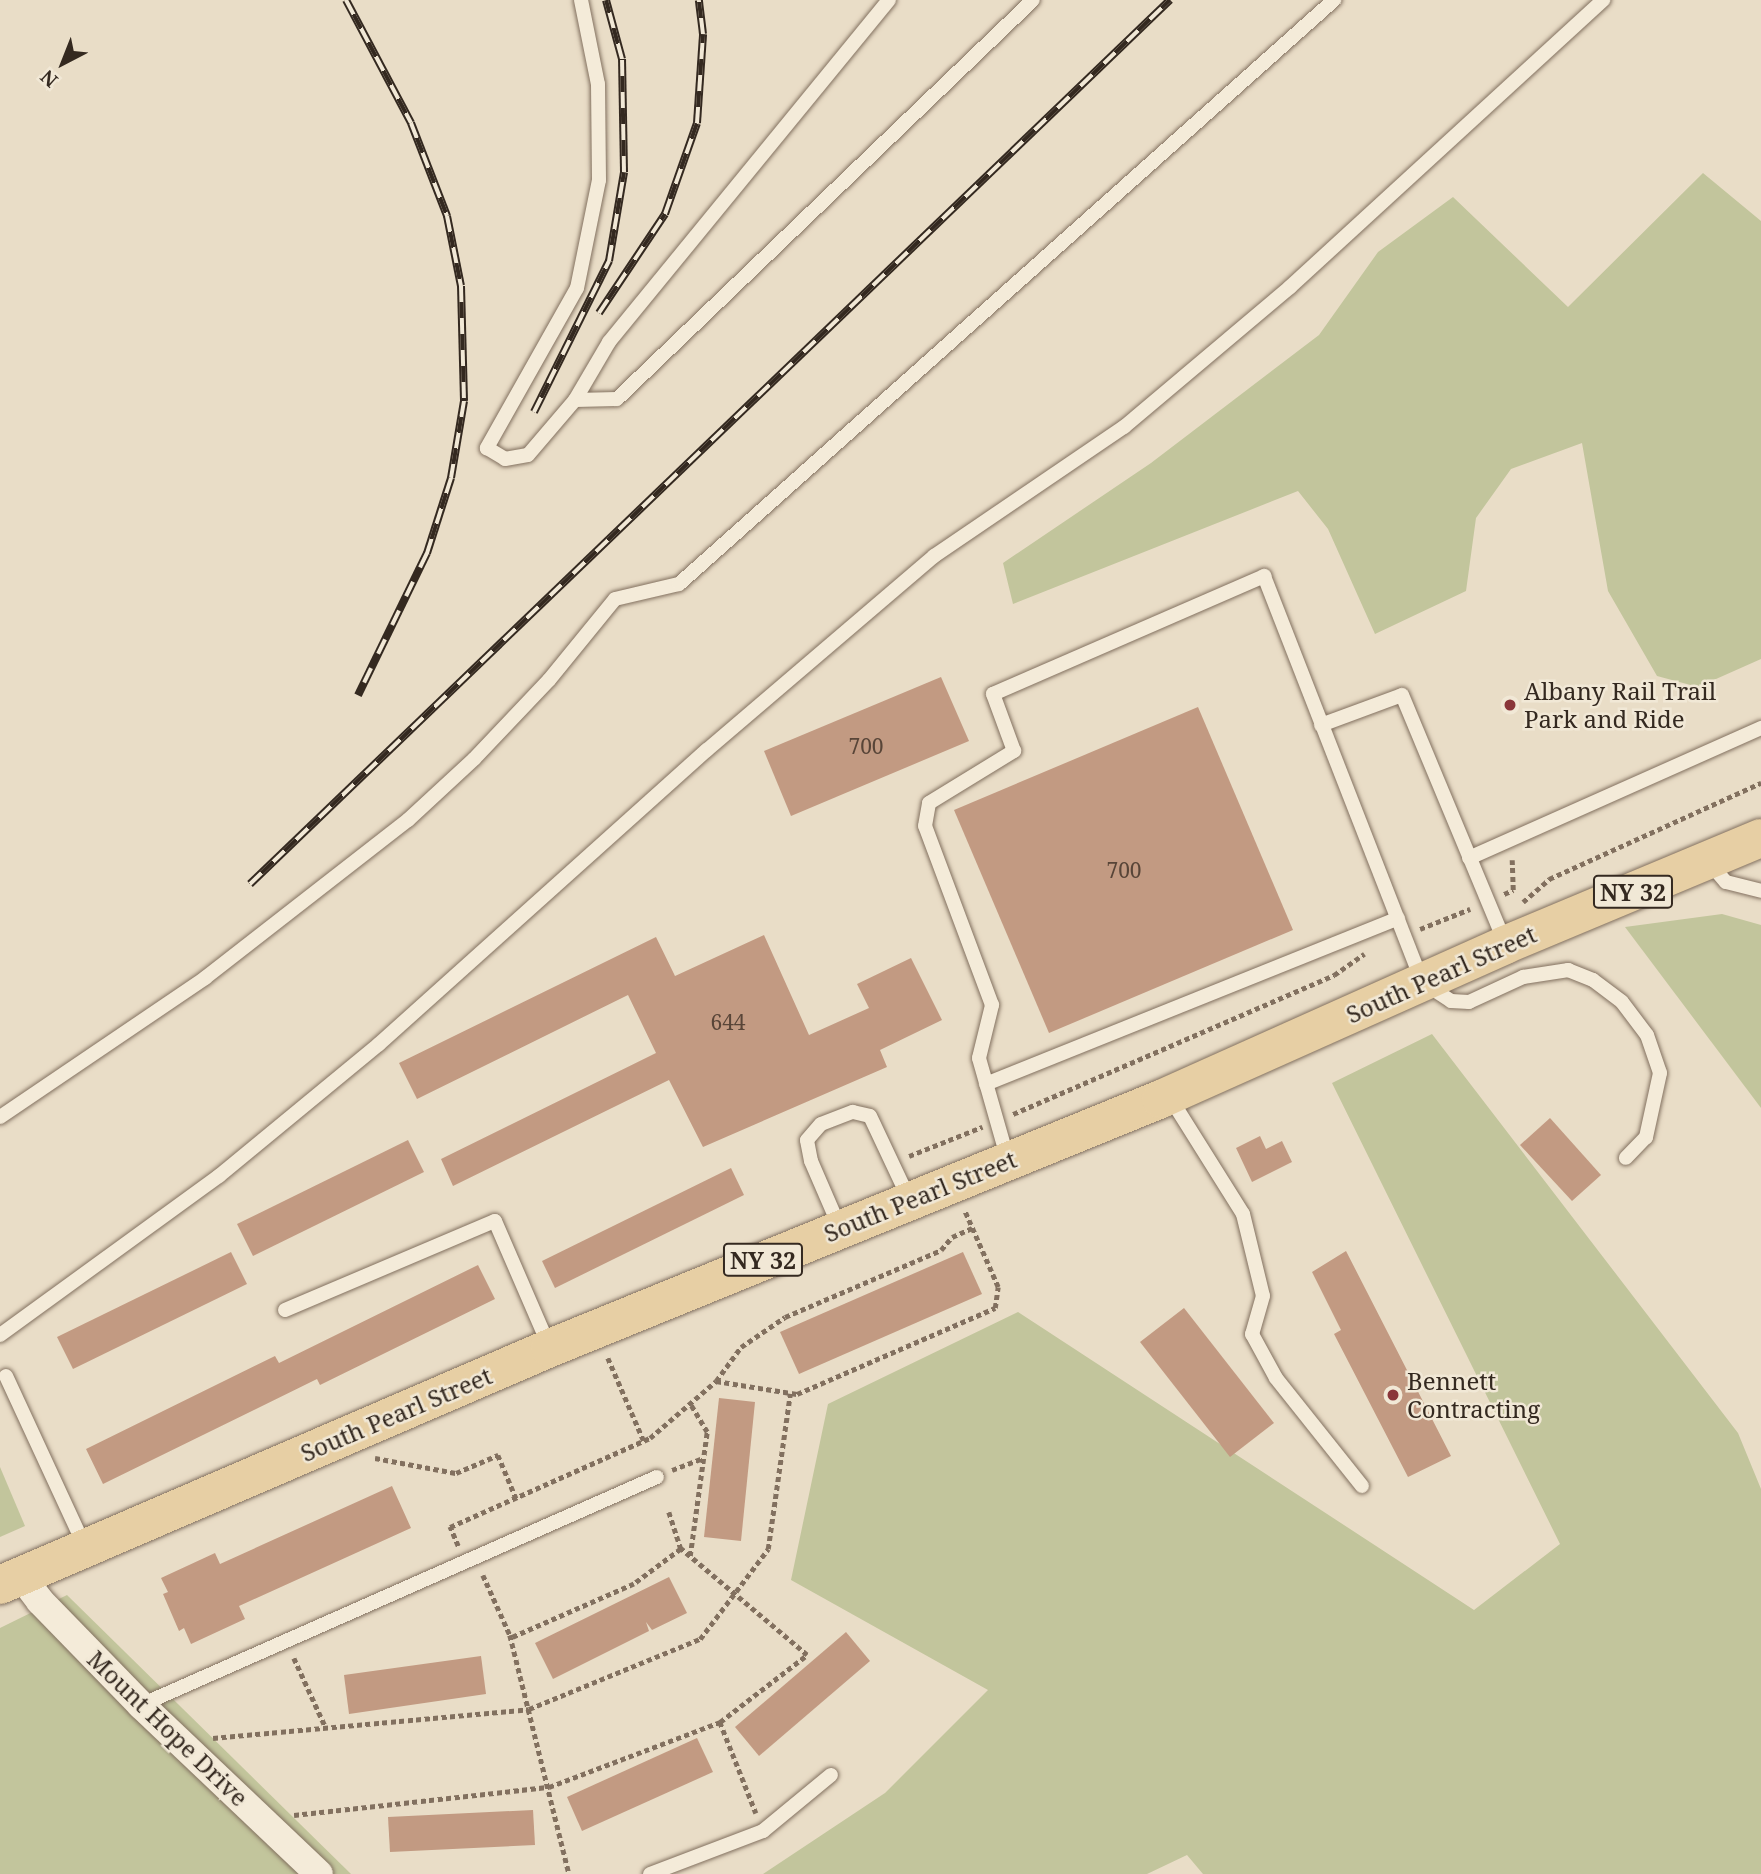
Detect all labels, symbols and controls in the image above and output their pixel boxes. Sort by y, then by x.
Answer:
north arrow [28,28,98,98]
text: N [35,64,63,93]
place label: Albany Rail Trail Park and Ride [1524,677,1716,733]
marker: Albany Rail Trail Park and Ride [1502,697,1518,713]
house number: 700 [848,733,884,759]
house number: 700 [1106,857,1142,883]
road number: NY 32 [1593,872,1673,912]
street label: South Pearl Street [1342,919,1540,1029]
house number: 644 [710,1009,746,1035]
street label: South Pearl Street [820,1144,1020,1248]
road number: NY 32 [723,1240,803,1280]
street label: South Pearl Street [296,1361,496,1467]
place label: Bennett Contracting [1407,1367,1540,1423]
marker: Bennett Contracting [1385,1387,1401,1403]
street label: Mount Hope Drive [82,1644,254,1812]

